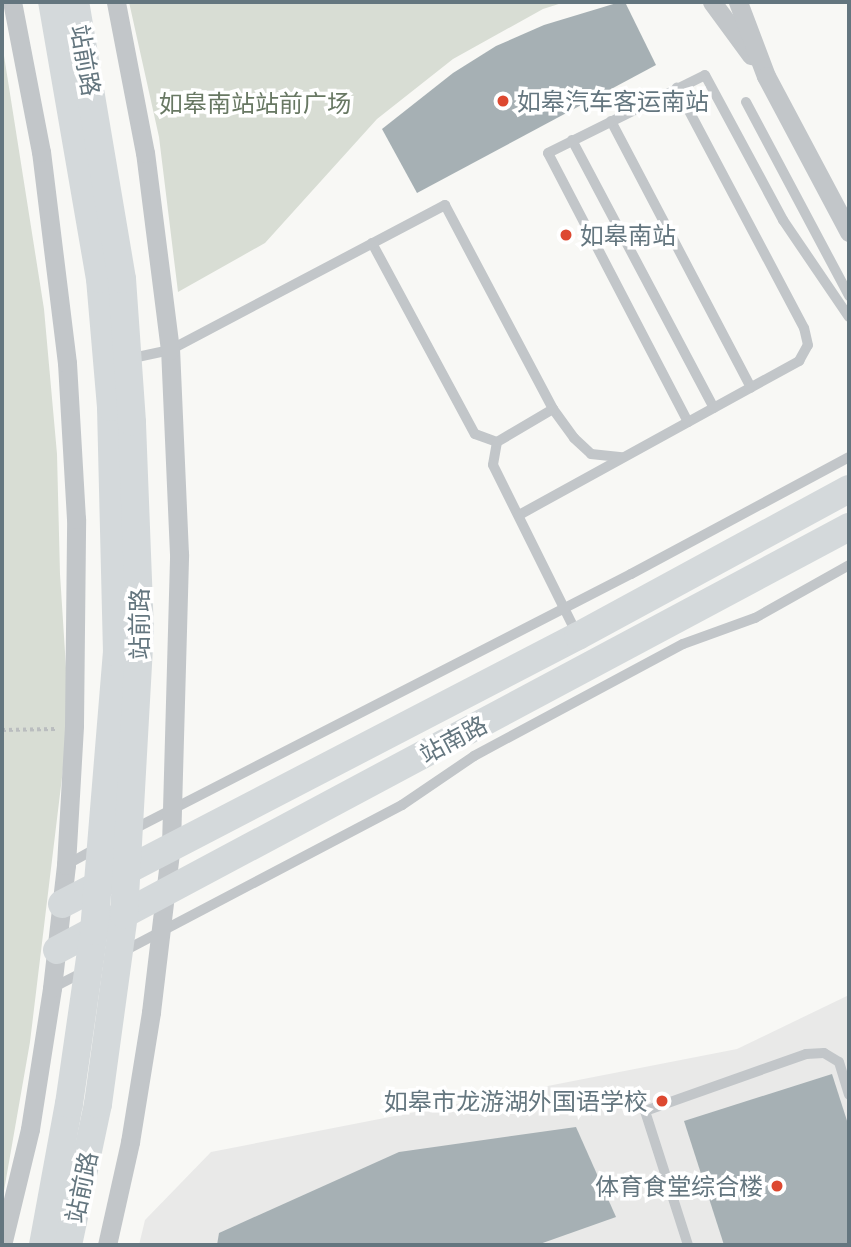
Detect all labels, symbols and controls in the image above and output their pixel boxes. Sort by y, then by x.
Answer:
street label: 站前路 [66,22,106,98]
place label: 如皋汽车客运南站 [517,87,709,115]
park label: 如皋南站站前广场 [159,89,351,117]
marker: 如皋汽车客运南站 [495,93,511,109]
place label: 如皋南站 [580,221,676,249]
marker: 如皋南站 [558,227,574,243]
street label: 站前路 [125,588,153,660]
street label: 站南路 [414,709,492,769]
place label: 如皋市龙游湖外国语学校 [384,1087,648,1115]
marker: 如皋市龙游湖外国语学校 [654,1093,670,1109]
street label: 站前路 [59,1149,103,1225]
place label: 体育食堂综合楼 [595,1172,763,1200]
marker: 体育食堂综合楼 [769,1178,785,1194]

